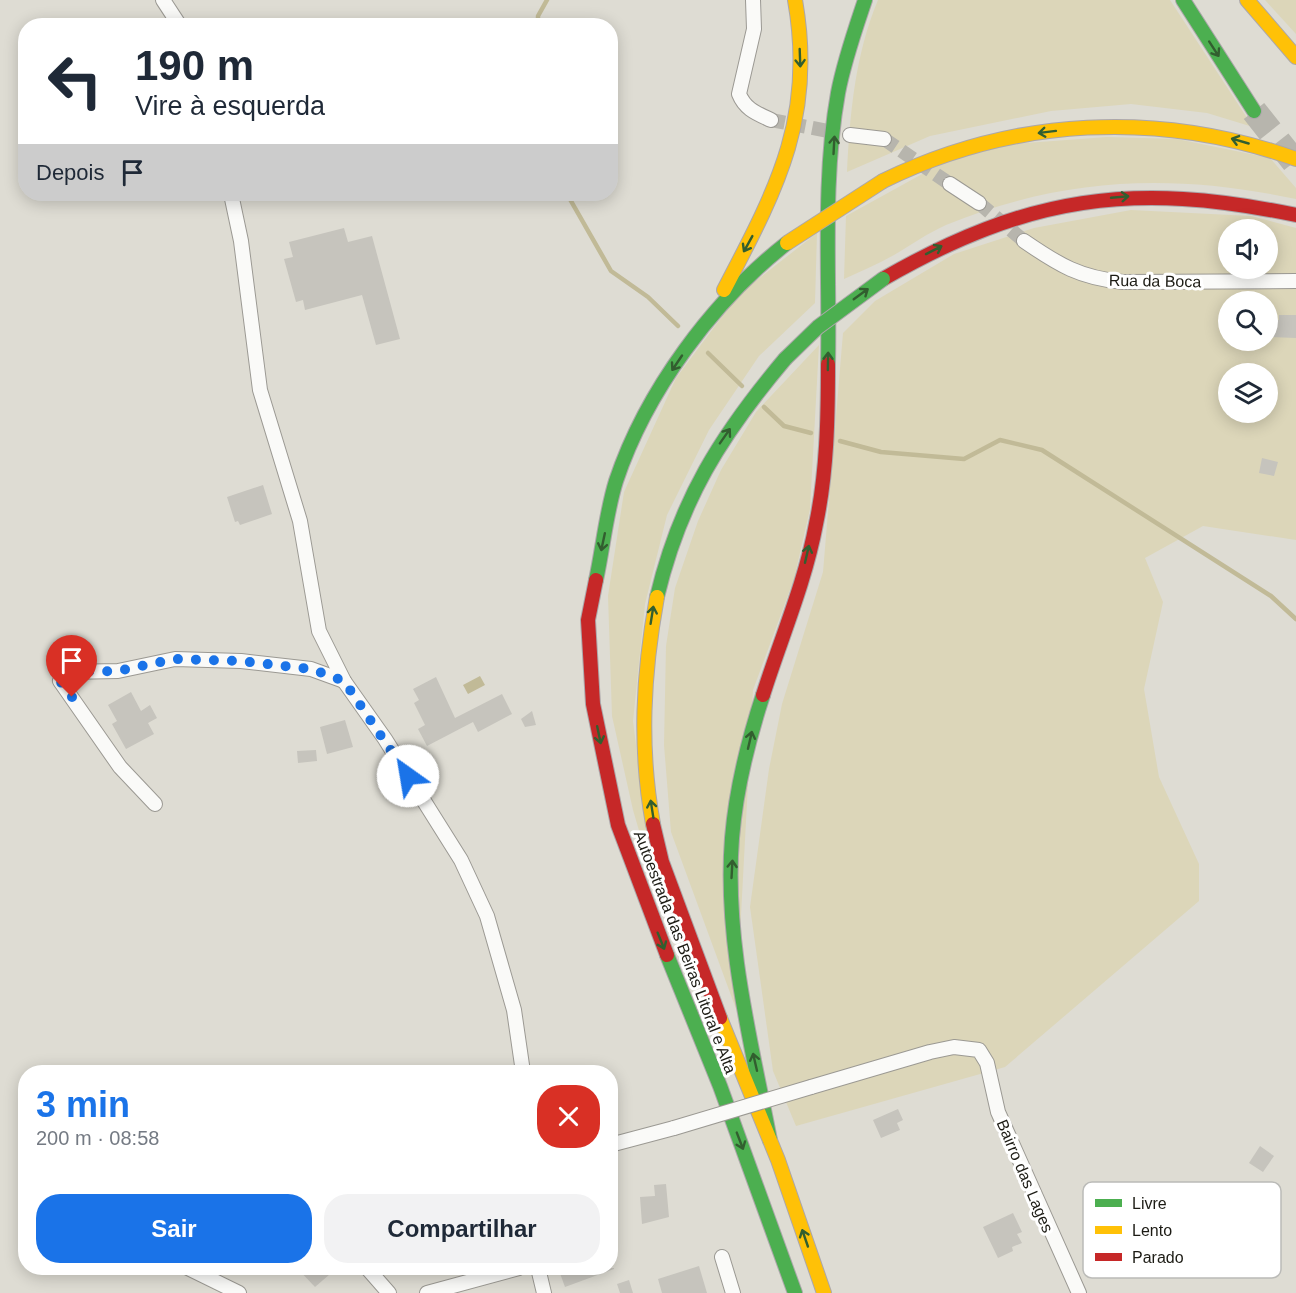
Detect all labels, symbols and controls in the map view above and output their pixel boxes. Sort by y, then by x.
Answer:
one-way arrow [1208,41,1220,57]
icon: left [36,42,114,120]
text: 190 m [135,42,254,89]
one-way arrow [795,48,806,68]
text: Vire à esquerda [135,91,325,121]
one-way arrow [1037,126,1057,137]
one-way arrow [1231,135,1250,146]
one-way arrow [829,136,840,156]
icon: arrive [116,156,149,189]
text: Depois [36,160,104,185]
one-way arrow [1109,191,1129,202]
map controls [1218,219,1278,423]
button: sound [1218,219,1278,279]
one-way arrow [742,234,753,252]
one-way arrow [924,244,942,255]
street label: Rua da Boca [1109,272,1201,290]
one-way arrow [852,288,868,300]
button: search [1218,291,1278,351]
one-way arrow [823,351,834,371]
one-way arrow [670,354,683,371]
button: layers [1218,363,1278,423]
one-way arrow [719,428,731,445]
one-way arrow [597,531,608,551]
one-way arrow [802,545,814,564]
one-way arrow [647,606,658,626]
pin [46,635,97,697]
icon: arrive [55,644,88,677]
one-way arrow [594,724,605,744]
one-way arrow [745,731,757,750]
position arrow [376,744,440,808]
one-way arrow [646,800,657,819]
street label: Autoestrada das Beiras Litoral e Alta [631,828,739,1076]
one-way arrow [726,860,737,879]
one-way arrow [656,931,667,950]
one-way arrow [749,1053,761,1072]
text: 3 min [36,1084,130,1125]
button: close [537,1085,600,1148]
street label: Bairro das Lages [994,1117,1056,1235]
text: 200 m · 08:58 [36,1127,159,1149]
one-way arrow [736,1131,747,1150]
legend [1083,1182,1281,1278]
button: Sair [36,1194,312,1263]
button: Compartilhar [324,1194,600,1263]
text: Livre [1132,1195,1167,1212]
text: Lento [1132,1222,1172,1239]
one-way arrow [798,1229,809,1248]
text: Parado [1132,1249,1184,1266]

